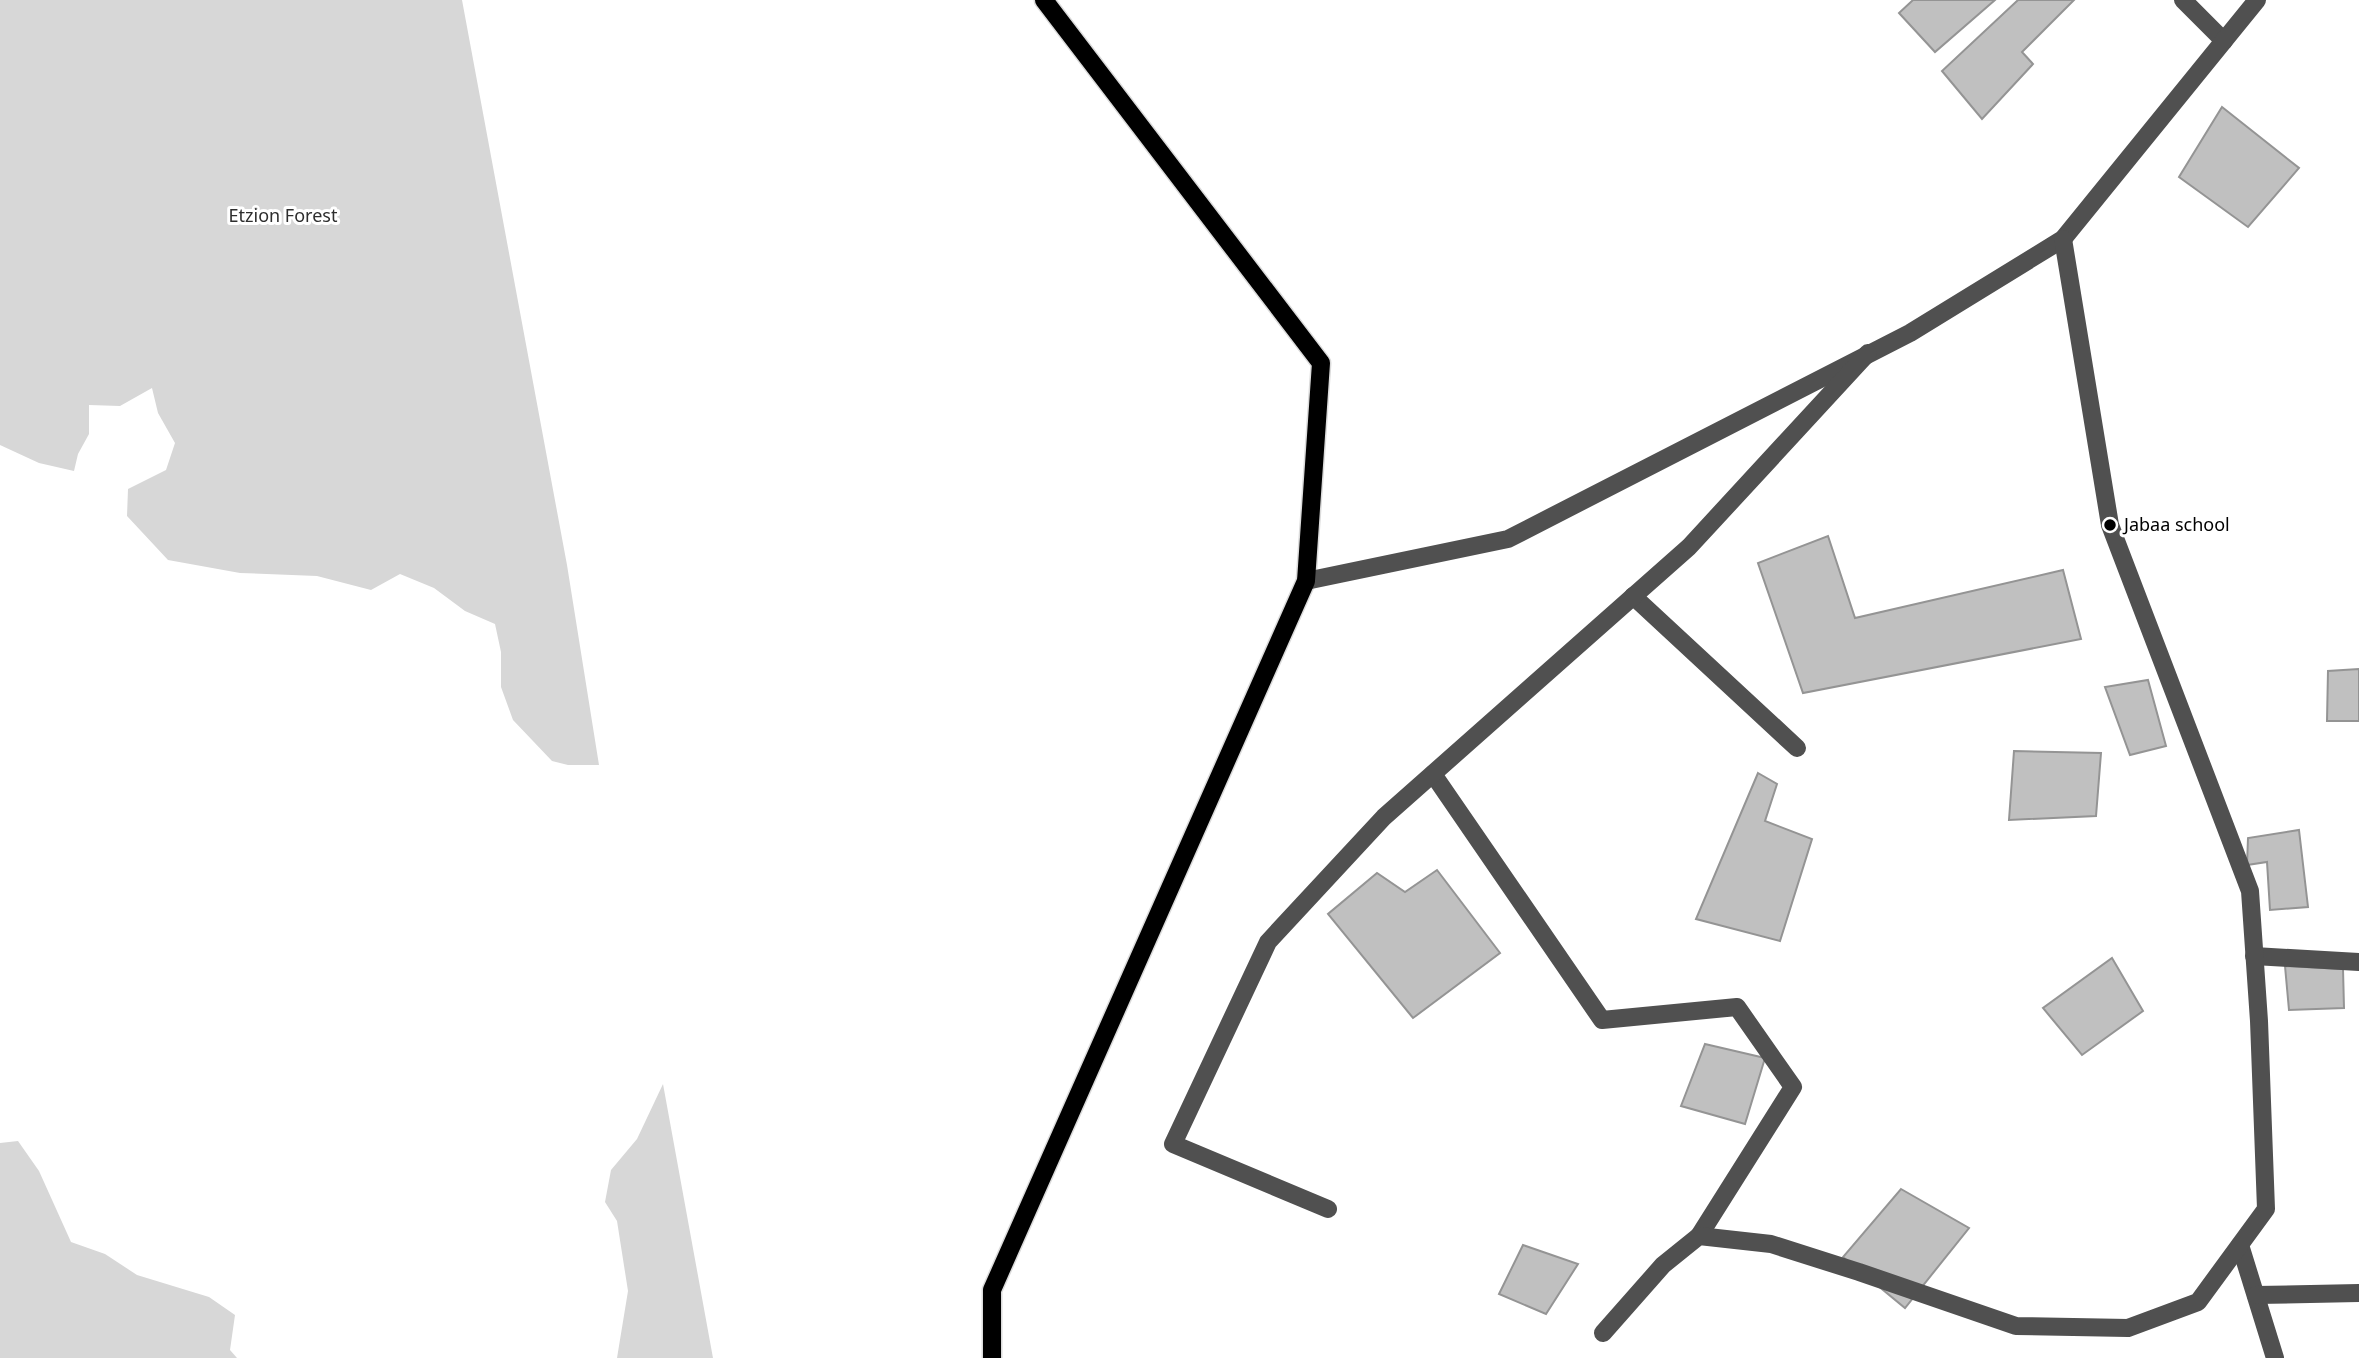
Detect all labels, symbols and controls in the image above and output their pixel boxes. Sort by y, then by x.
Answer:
park label: Etzion Forest [229,203,338,227]
place label: Jabaa school [2122,512,2230,536]
marker: Jabaa school [2102,517,2118,533]

